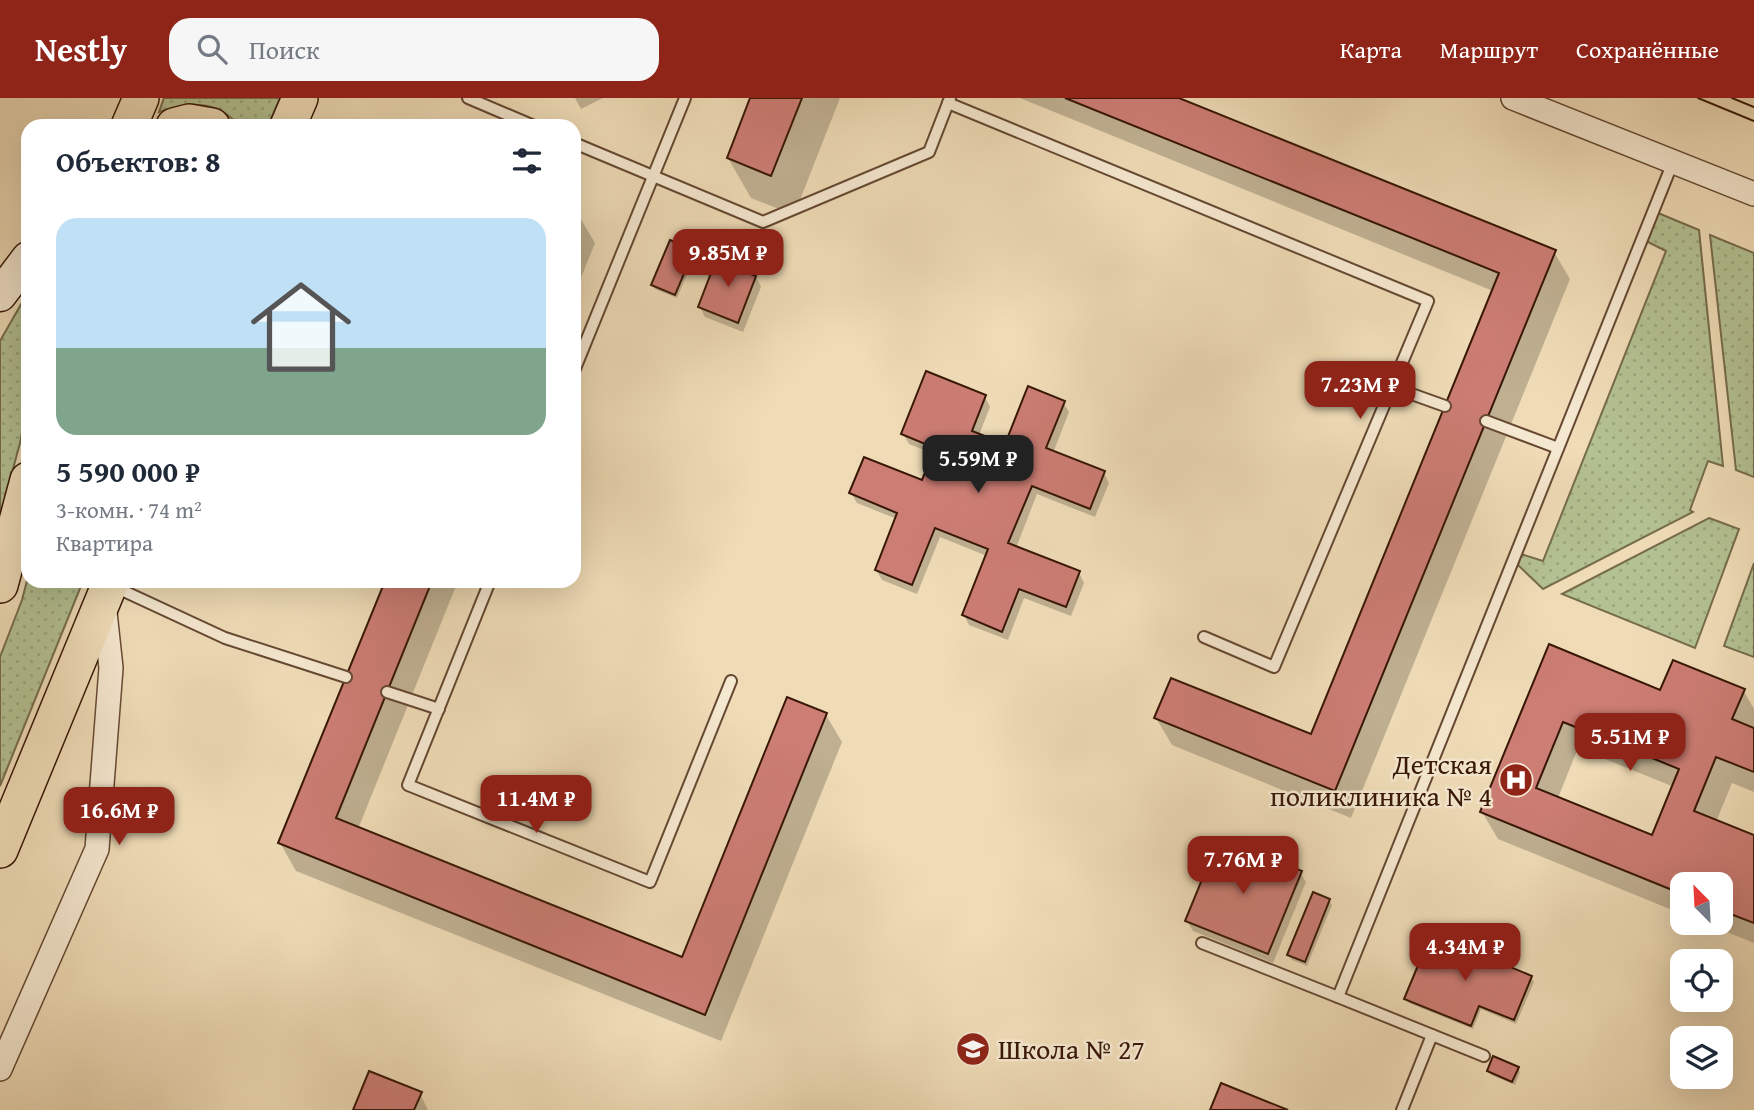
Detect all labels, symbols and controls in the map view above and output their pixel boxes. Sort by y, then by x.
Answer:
search box [169,18,659,81]
text: Nestly [35,25,127,73]
icon: search [193,30,231,68]
text: Поиск [249,30,320,69]
text: Карта [1340,32,1402,67]
text: Маршрут [1440,32,1538,67]
text: Сохранённые [1576,32,1719,67]
text: Объектов: 8 [56,139,220,183]
icon: filters [508,142,546,180]
pin: 9.85M ₽ [663,230,793,289]
text: 9.85M ₽ [688,235,768,268]
icon: home [238,264,364,390]
pin: 7.23M ₽ [1295,362,1425,421]
text: 7.23M ₽ [1320,367,1400,400]
pin: 5.59M ₽ [913,436,1043,495]
text: 5.59M ₽ [938,441,1018,474]
text: 5 590 000 ₽ [56,449,200,493]
text: 3-комн. · 74 m² [56,493,202,526]
text: Квартира [56,526,153,559]
pin: 5.51M ₽ [1565,714,1695,773]
text: 5.51M ₽ [1590,719,1670,752]
place label: Детская поликлиника № 4 [1270,743,1492,816]
hospital icon: Детская поликлиника № 4 [1497,761,1535,799]
pin: 11.4M ₽ [471,776,601,835]
text: 11.4M ₽ [496,781,576,814]
pin: 16.6M ₽ [54,788,184,847]
text: 16.6M ₽ [79,793,159,826]
pin: 7.76M ₽ [1178,836,1308,896]
text: 7.76M ₽ [1203,842,1283,875]
north arrow [1670,872,1732,934]
map controls [1670,872,1733,1089]
pin: 4.34M ₽ [1400,924,1530,983]
text: 4.34M ₽ [1425,929,1505,962]
button: locate [1670,949,1733,1012]
button: layers [1670,1026,1733,1089]
place label: Школа № 27 [998,1028,1145,1069]
school or university icon: Школа № 27 [954,1030,992,1068]

